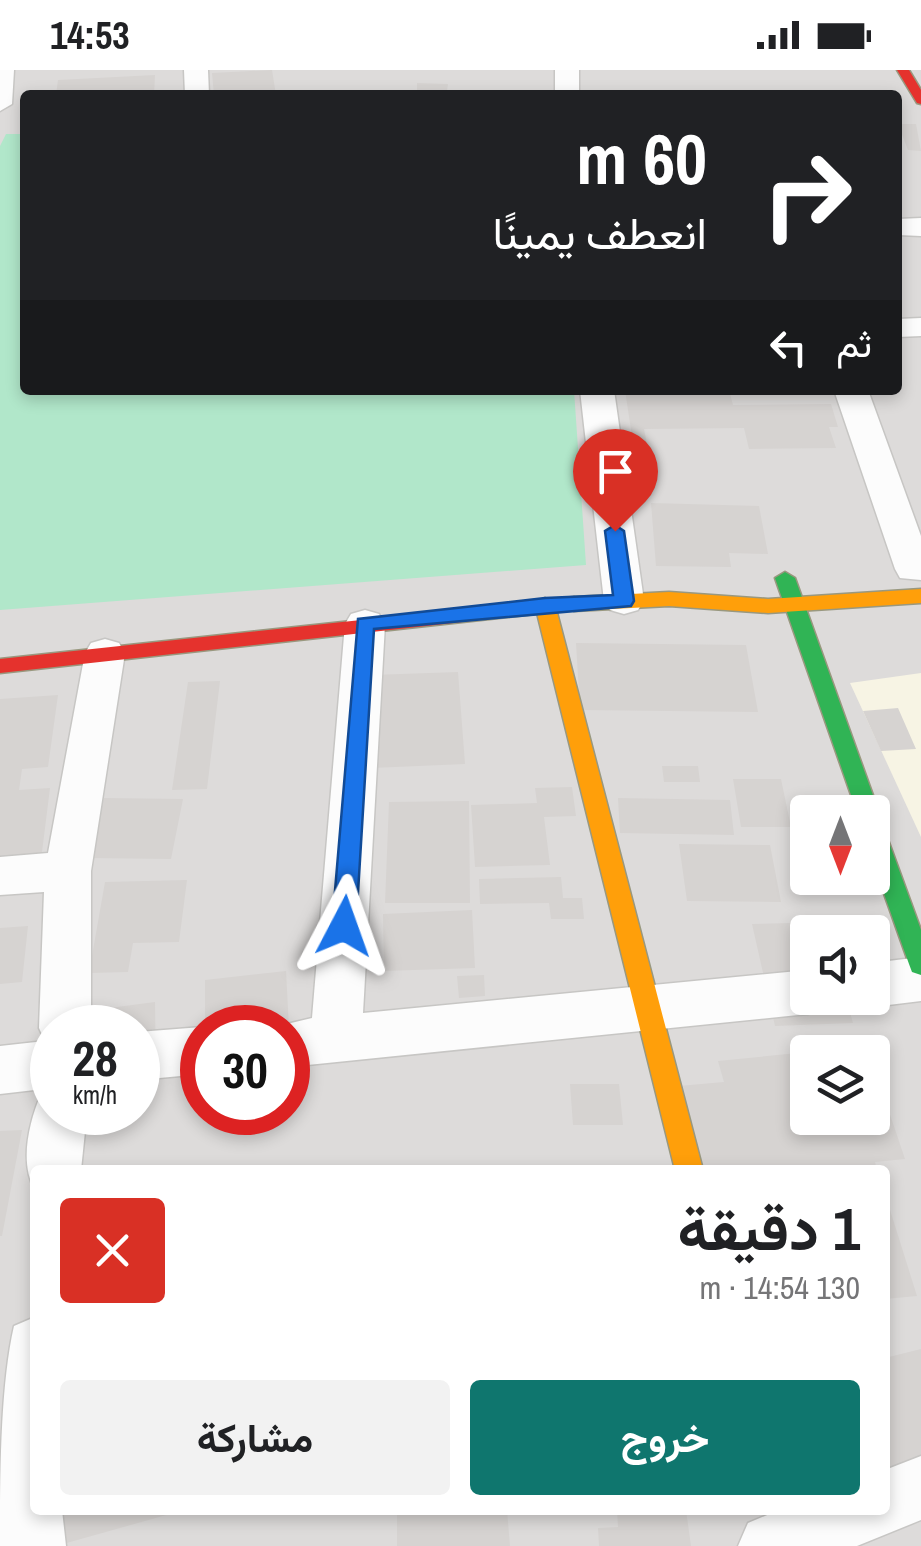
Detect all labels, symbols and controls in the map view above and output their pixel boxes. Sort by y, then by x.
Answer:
text: 14:53 [50,10,130,61]
text: 60 m [576,112,707,206]
icon: right [742,130,872,260]
text: انعطف يمينًا [492,202,707,263]
text: ثم [836,318,872,369]
icon: left [761,320,816,375]
pin [573,429,658,532]
icon: arrive [588,444,643,499]
north arrow [790,795,890,895]
map controls [790,795,890,1135]
position arrow [292,874,396,978]
button: sound [790,915,890,1015]
speed limit sign: 30 [180,1005,310,1135]
text: 28 [72,1024,118,1092]
button: layers [790,1035,890,1135]
text: km/h [73,1078,117,1112]
text: 1 دقيقة [677,1188,860,1269]
button: close [60,1198,165,1303]
text: 130 m · 14:54 [700,1266,860,1309]
button: مشاركة [60,1380,450,1495]
button: خروج [470,1380,860,1495]

